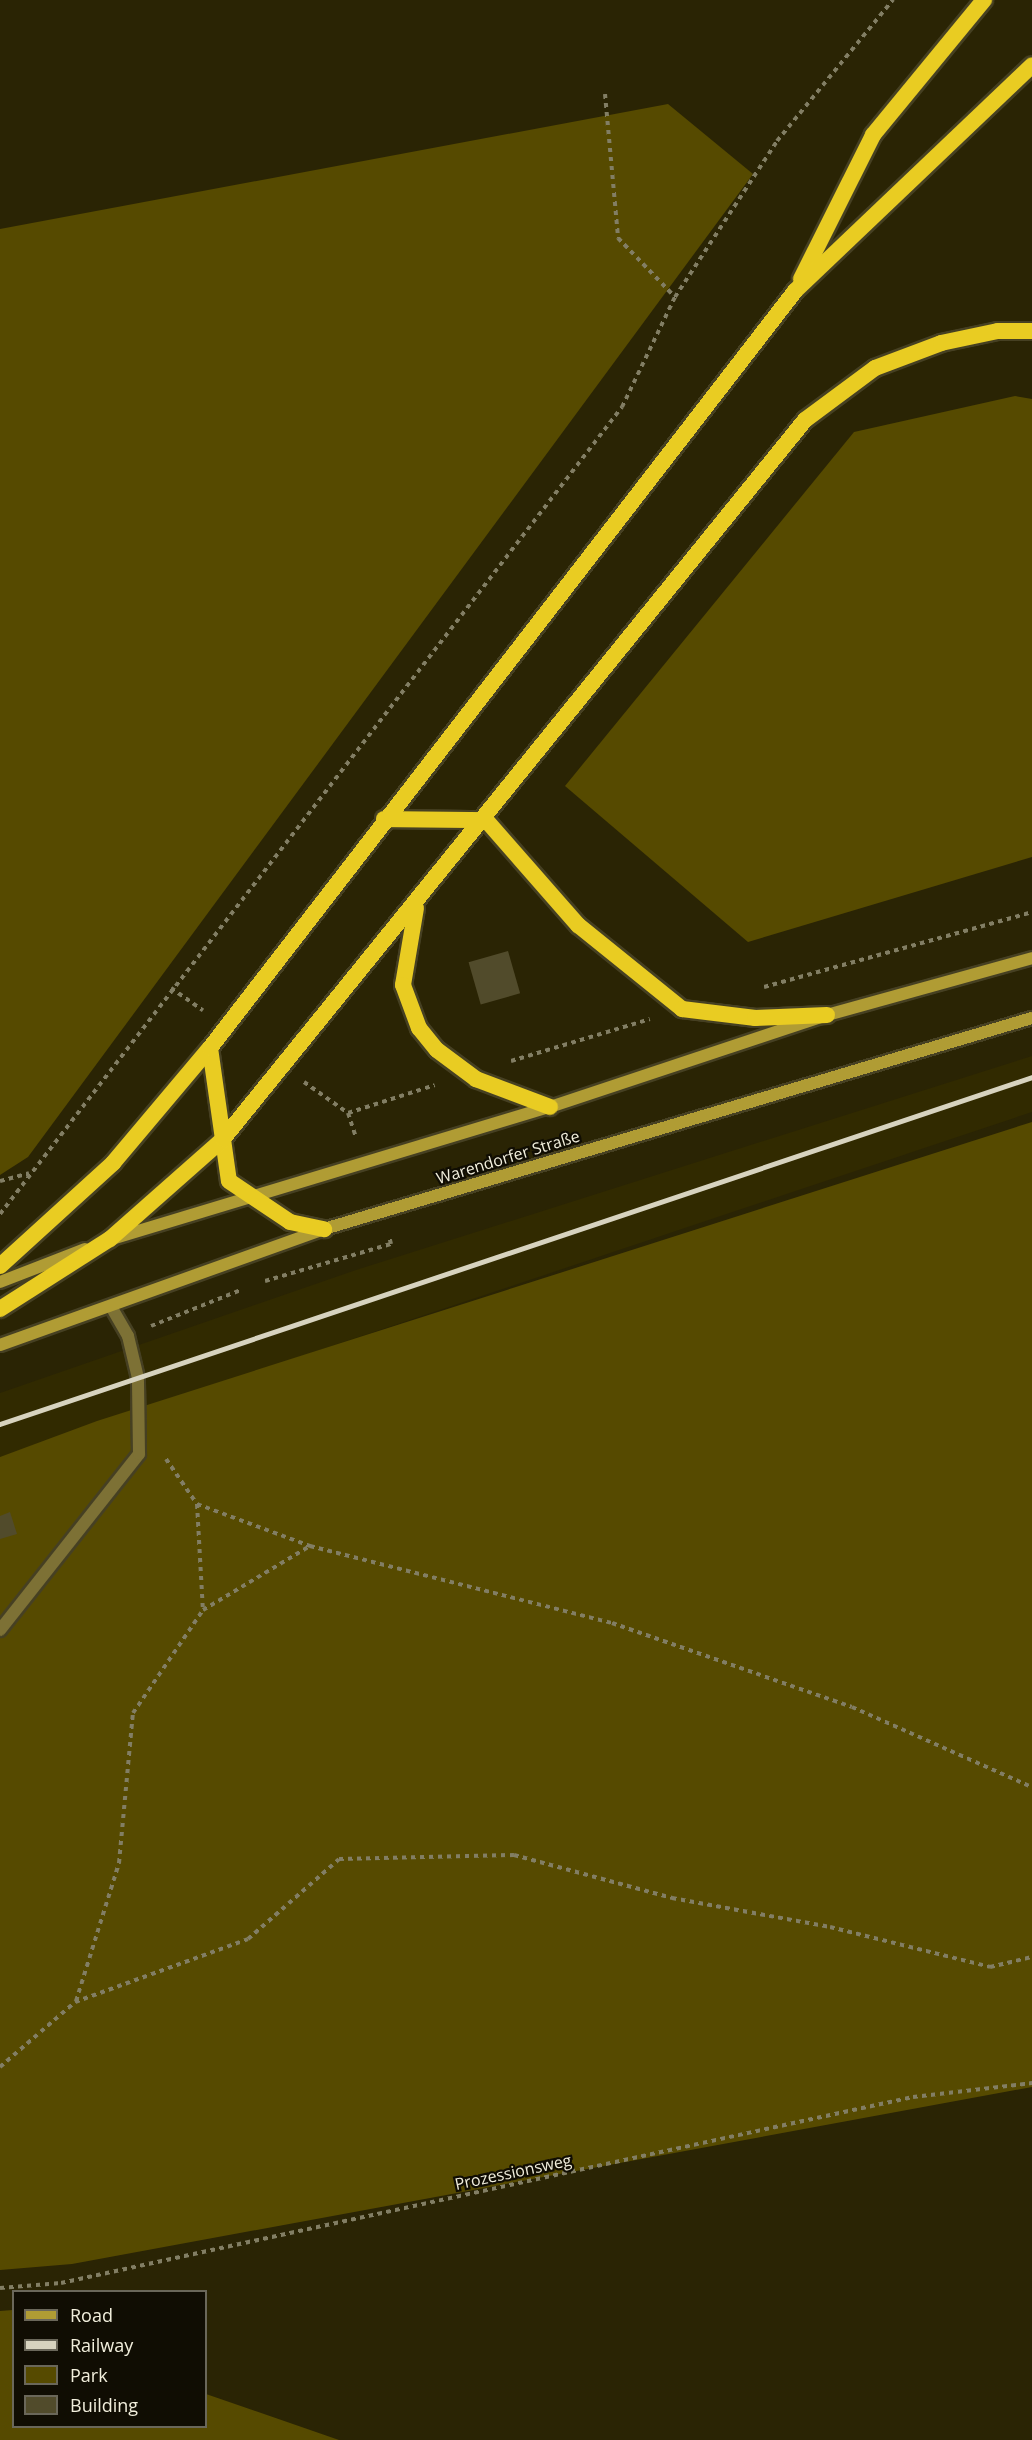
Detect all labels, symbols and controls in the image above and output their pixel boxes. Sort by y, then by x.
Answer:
street label: Warendorfer Straße [434,1126,582,1188]
street label: Prozessionsweg [453,2150,573,2194]
legend [12,2290,207,2428]
text: Road [70,2303,113,2327]
text: Railway [70,2333,133,2357]
text: Park [70,2363,108,2387]
text: Building [70,2393,138,2417]

